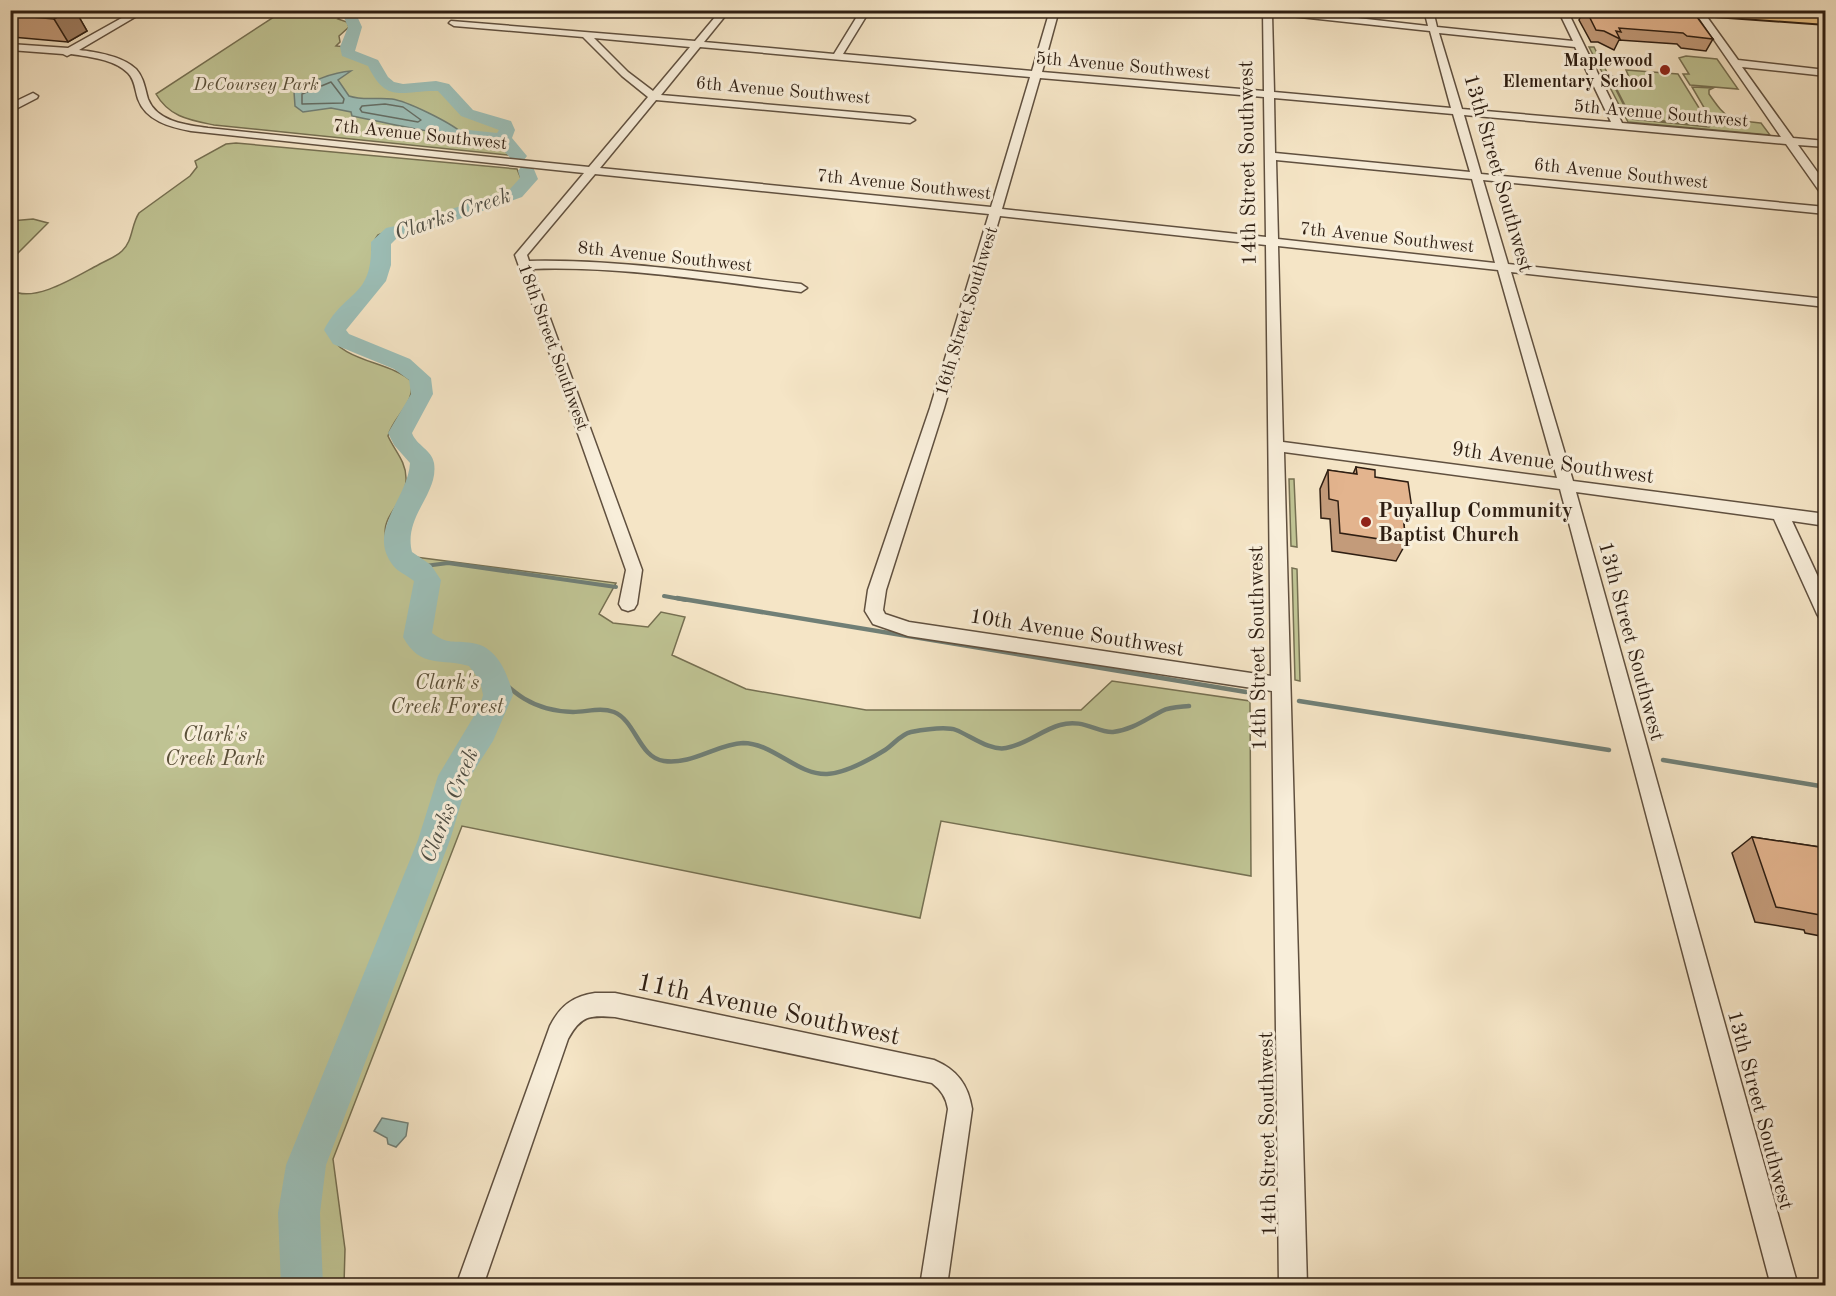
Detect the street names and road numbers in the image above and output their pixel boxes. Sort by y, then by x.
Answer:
street label: 5th Avenue Southwest [1035,49,1211,83]
street label: 14th Street Southwest [1236,60,1261,266]
street label: 13th Street Southwest [1459,72,1536,275]
street label: 6th Avenue Southwest [695,74,871,108]
street label: 5th Avenue Southwest [1573,97,1749,131]
street label: 7th Avenue Southwest [332,117,508,153]
street label: 6th Avenue Southwest [1533,156,1709,192]
street label: 7th Avenue Southwest [816,167,992,203]
street label: 7th Avenue Southwest [1299,220,1475,256]
street label: 16th Street Southwest [933,224,1001,398]
street label: 8th Avenue Southwest [577,239,753,275]
street label: 18th Street Southwest [514,262,592,433]
street label: 9th Avenue Southwest [1450,439,1655,488]
street label: 13th Street Southwest [1594,539,1667,743]
street label: 14th Street Southwest [1246,545,1271,751]
street label: 10th Avenue Southwest [968,606,1185,661]
street label: 11th Avenue Southwest [635,969,902,1051]
street label: 13th Street Southwest [1723,1008,1796,1212]
street label: 14th Street Southwest [1256,1031,1281,1237]

